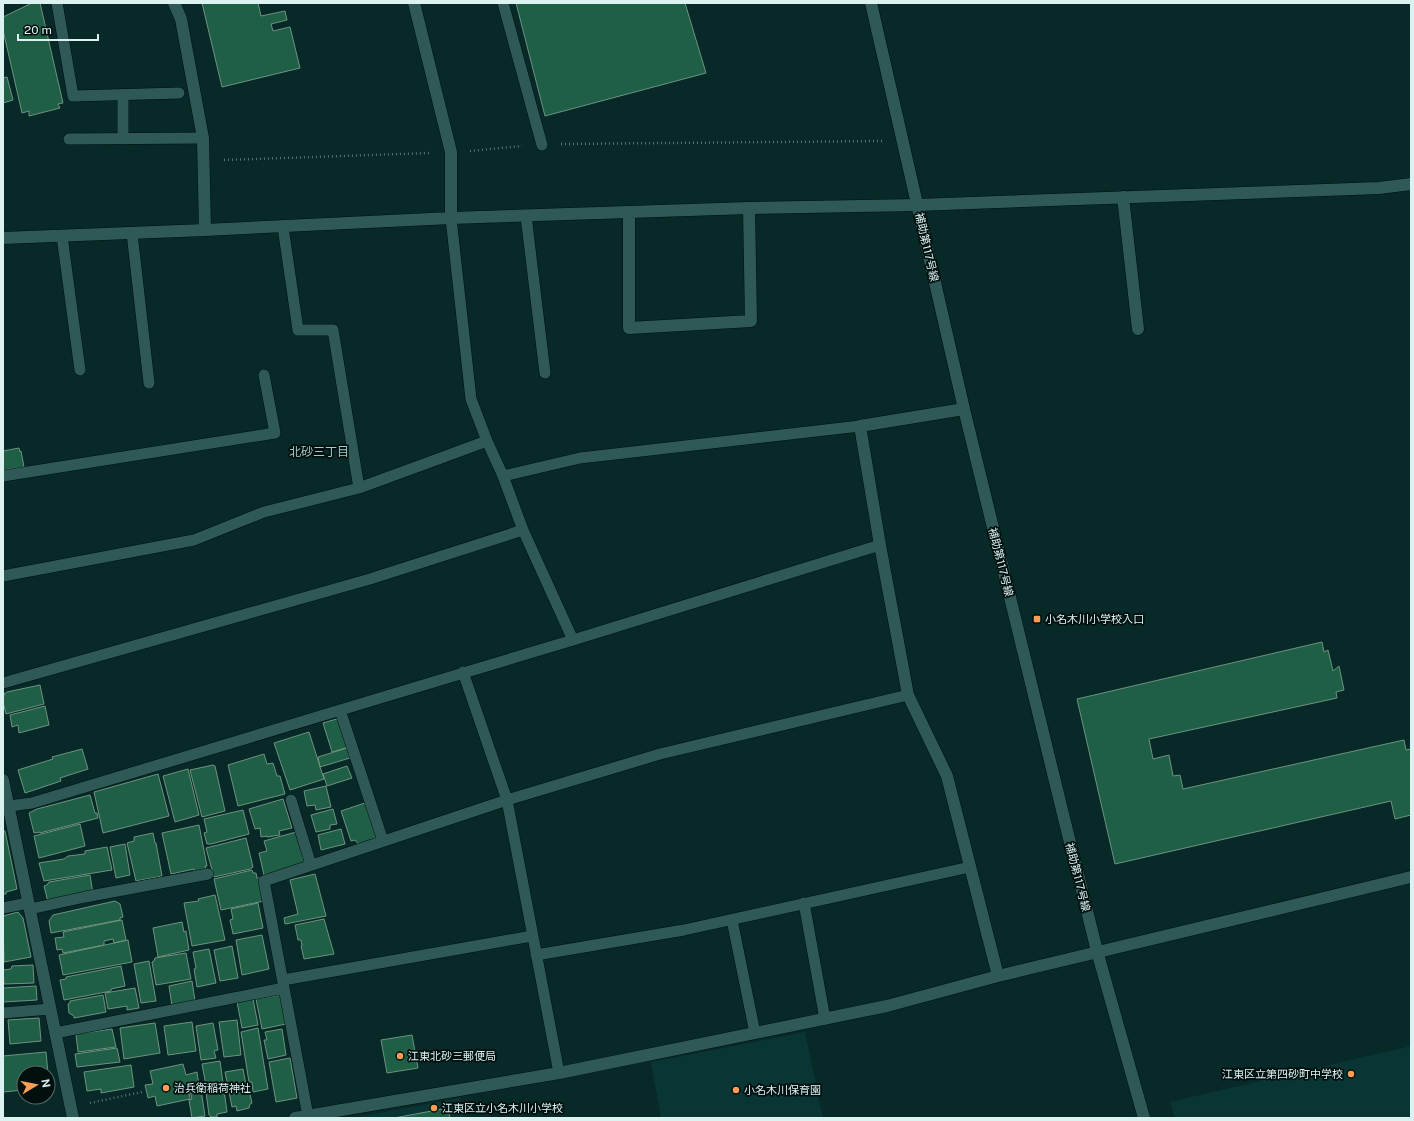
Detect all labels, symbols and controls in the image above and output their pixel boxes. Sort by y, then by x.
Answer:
scale bar [18,16,98,42]
text: 20 m [24,23,52,37]
street label: 補助第117号線 [913,211,941,283]
district label: 北砂三丁目 [289,445,349,459]
street label: 補助第117号線 [987,526,1015,598]
place label: 小名木川小学校入口 [1045,613,1144,625]
marker: 小名木川小学校入口 [1032,614,1042,624]
street label: 補助第117号線 [1064,841,1092,913]
place label: 江東北砂三郵便局 [408,1050,496,1062]
marker: 江東北砂三郵便局 [395,1051,405,1061]
north arrow [16,1065,56,1105]
place label: 江東区立第四砂町中学校 [1222,1068,1343,1080]
marker: 江東区立第四砂町中学校 [1346,1069,1356,1079]
text: N [39,1078,53,1089]
place label: 治兵衛稲荷神社 [174,1082,251,1094]
marker: 治兵衛稲荷神社 [161,1083,171,1093]
place label: 小名木川保育園 [744,1084,821,1096]
marker: 小名木川保育園 [731,1085,741,1095]
place label: 江東区立小名木川小学校 [442,1102,563,1114]
marker: 江東区立小名木川小学校 [429,1103,439,1113]

